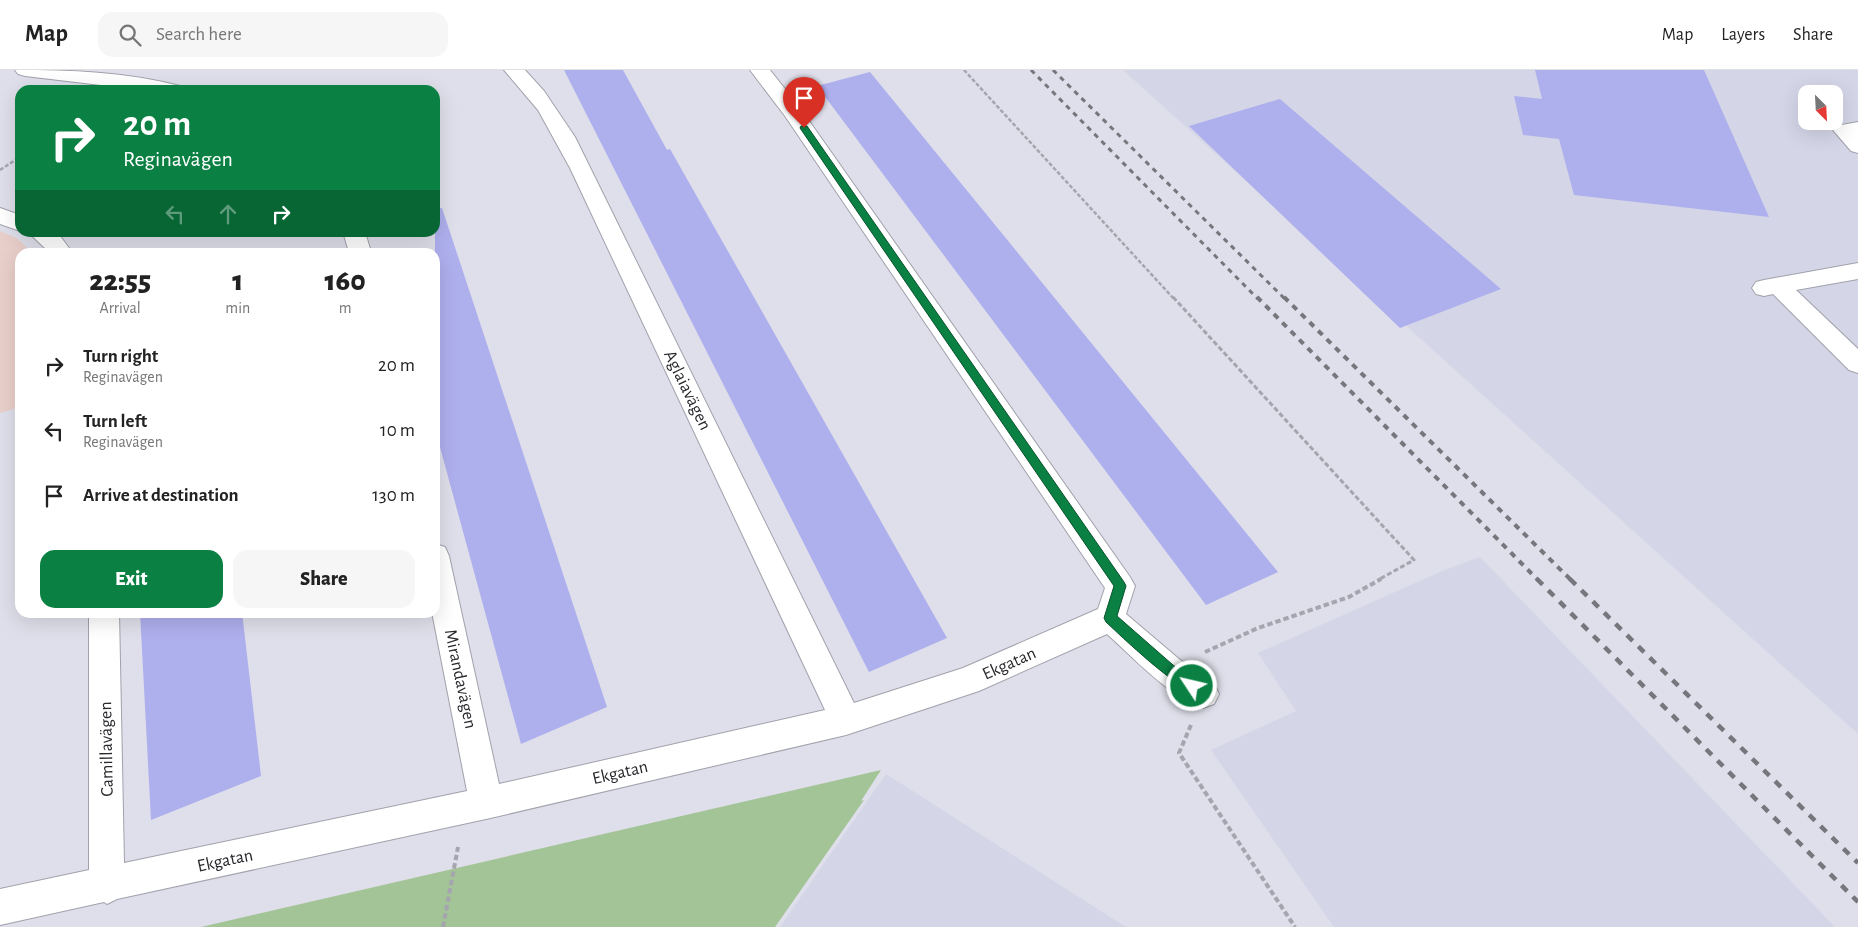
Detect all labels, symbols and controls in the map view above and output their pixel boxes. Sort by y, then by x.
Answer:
search box [98,12,448,57]
icon: search [116,21,144,49]
text: Map [25,22,68,46]
text: Search here [156,25,242,44]
text: Map [1662,26,1693,44]
text: Layers [1721,26,1765,44]
text: Share [1793,26,1833,44]
pin [783,77,825,128]
icon: arrive [790,84,818,112]
north arrow [1798,85,1842,130]
map controls [1798,85,1843,130]
icon: right [40,105,105,170]
text: 20 m [123,107,191,142]
text: Reginavägen [123,148,233,170]
icon: left [161,200,189,228]
icon: ahead [214,200,242,228]
icon: right [267,200,295,228]
text: 22:55 [89,266,151,296]
text: 1 [232,266,243,296]
text: 160 [325,266,366,296]
text: Arrival [100,300,141,316]
text: min [225,300,250,316]
text: m [339,300,352,316]
text: Turn right [83,347,158,366]
street label: Aglaiavägen [660,348,714,433]
icon: right [40,352,68,380]
text: 20 m [378,356,415,375]
text: Reginavägen [83,369,163,385]
text: Turn left [83,412,147,431]
icon: left [40,417,68,445]
text: 10 m [380,421,415,440]
text: Reginavägen [83,434,163,450]
icon: arrive [40,482,68,510]
text: Arrive at destination [83,486,239,505]
text: 130 m [372,486,415,505]
button: Exit [40,550,223,608]
button: Share [233,550,415,608]
street label: Mirandavägen [441,628,479,730]
street label: Ekgatan [980,644,1039,684]
position arrow [1165,659,1217,711]
street label: Camillavägen [97,701,117,797]
street label: Ekgatan [591,758,650,788]
street label: Ekgatan [196,846,255,876]

